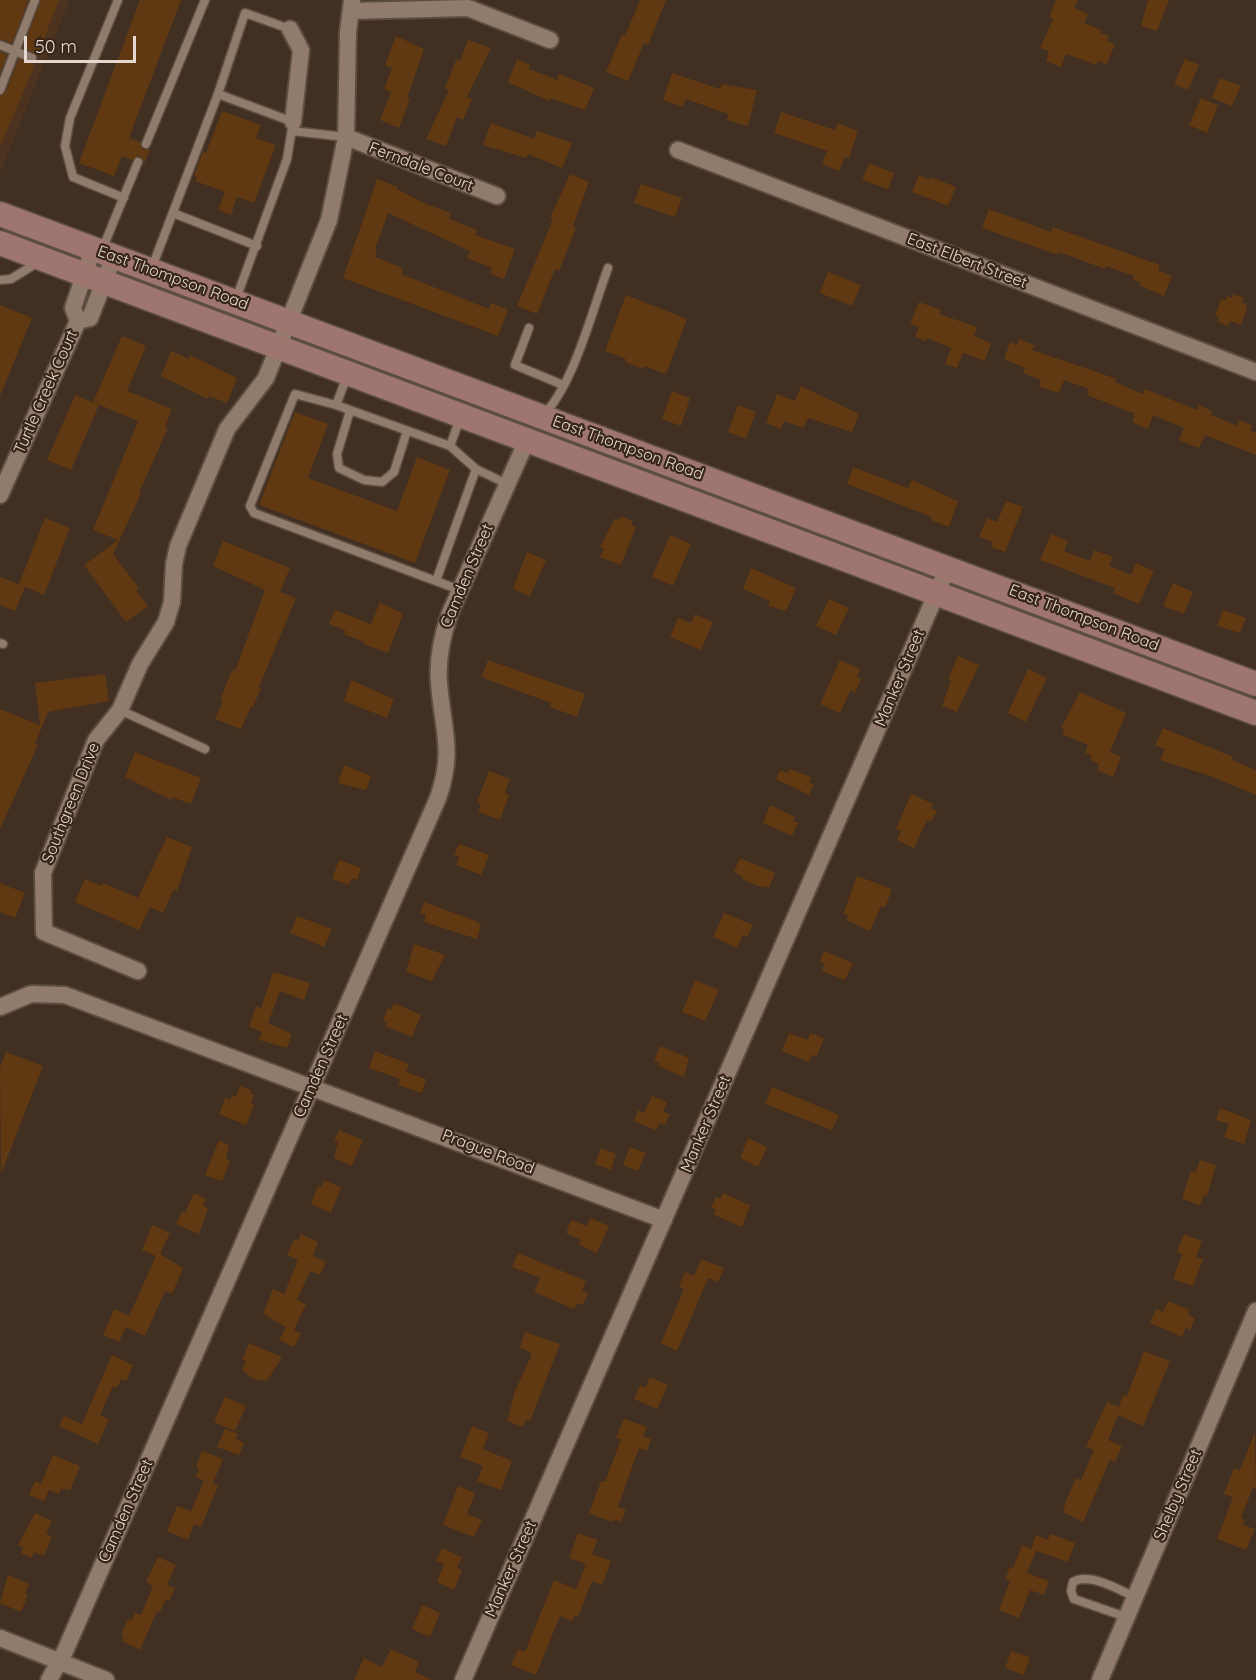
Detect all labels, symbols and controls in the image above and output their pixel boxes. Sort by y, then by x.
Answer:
scale bar [27,24,140,62]
text: 50 m [35,35,77,58]
street label: Ferndale Court [366,138,476,196]
street label: East Elbert Street [904,229,1030,293]
street label: East Thompson Road [95,242,251,314]
street label: Turtle Creek Court [10,327,82,457]
street label: East Thompson Road [550,412,706,484]
street label: Camden Street [437,521,497,631]
street label: East Thompson Road [1006,581,1162,655]
street label: Manker Street [871,627,929,729]
street label: Southgreen Drive [38,740,104,866]
street label: Camden Street [290,1011,352,1121]
street label: Manker Street [677,1073,735,1175]
street label: Prague Road [439,1126,537,1178]
street label: Shelby Street [1150,1446,1206,1544]
street label: Camden Street [95,1456,157,1566]
street label: Manker Street [481,1518,541,1620]

